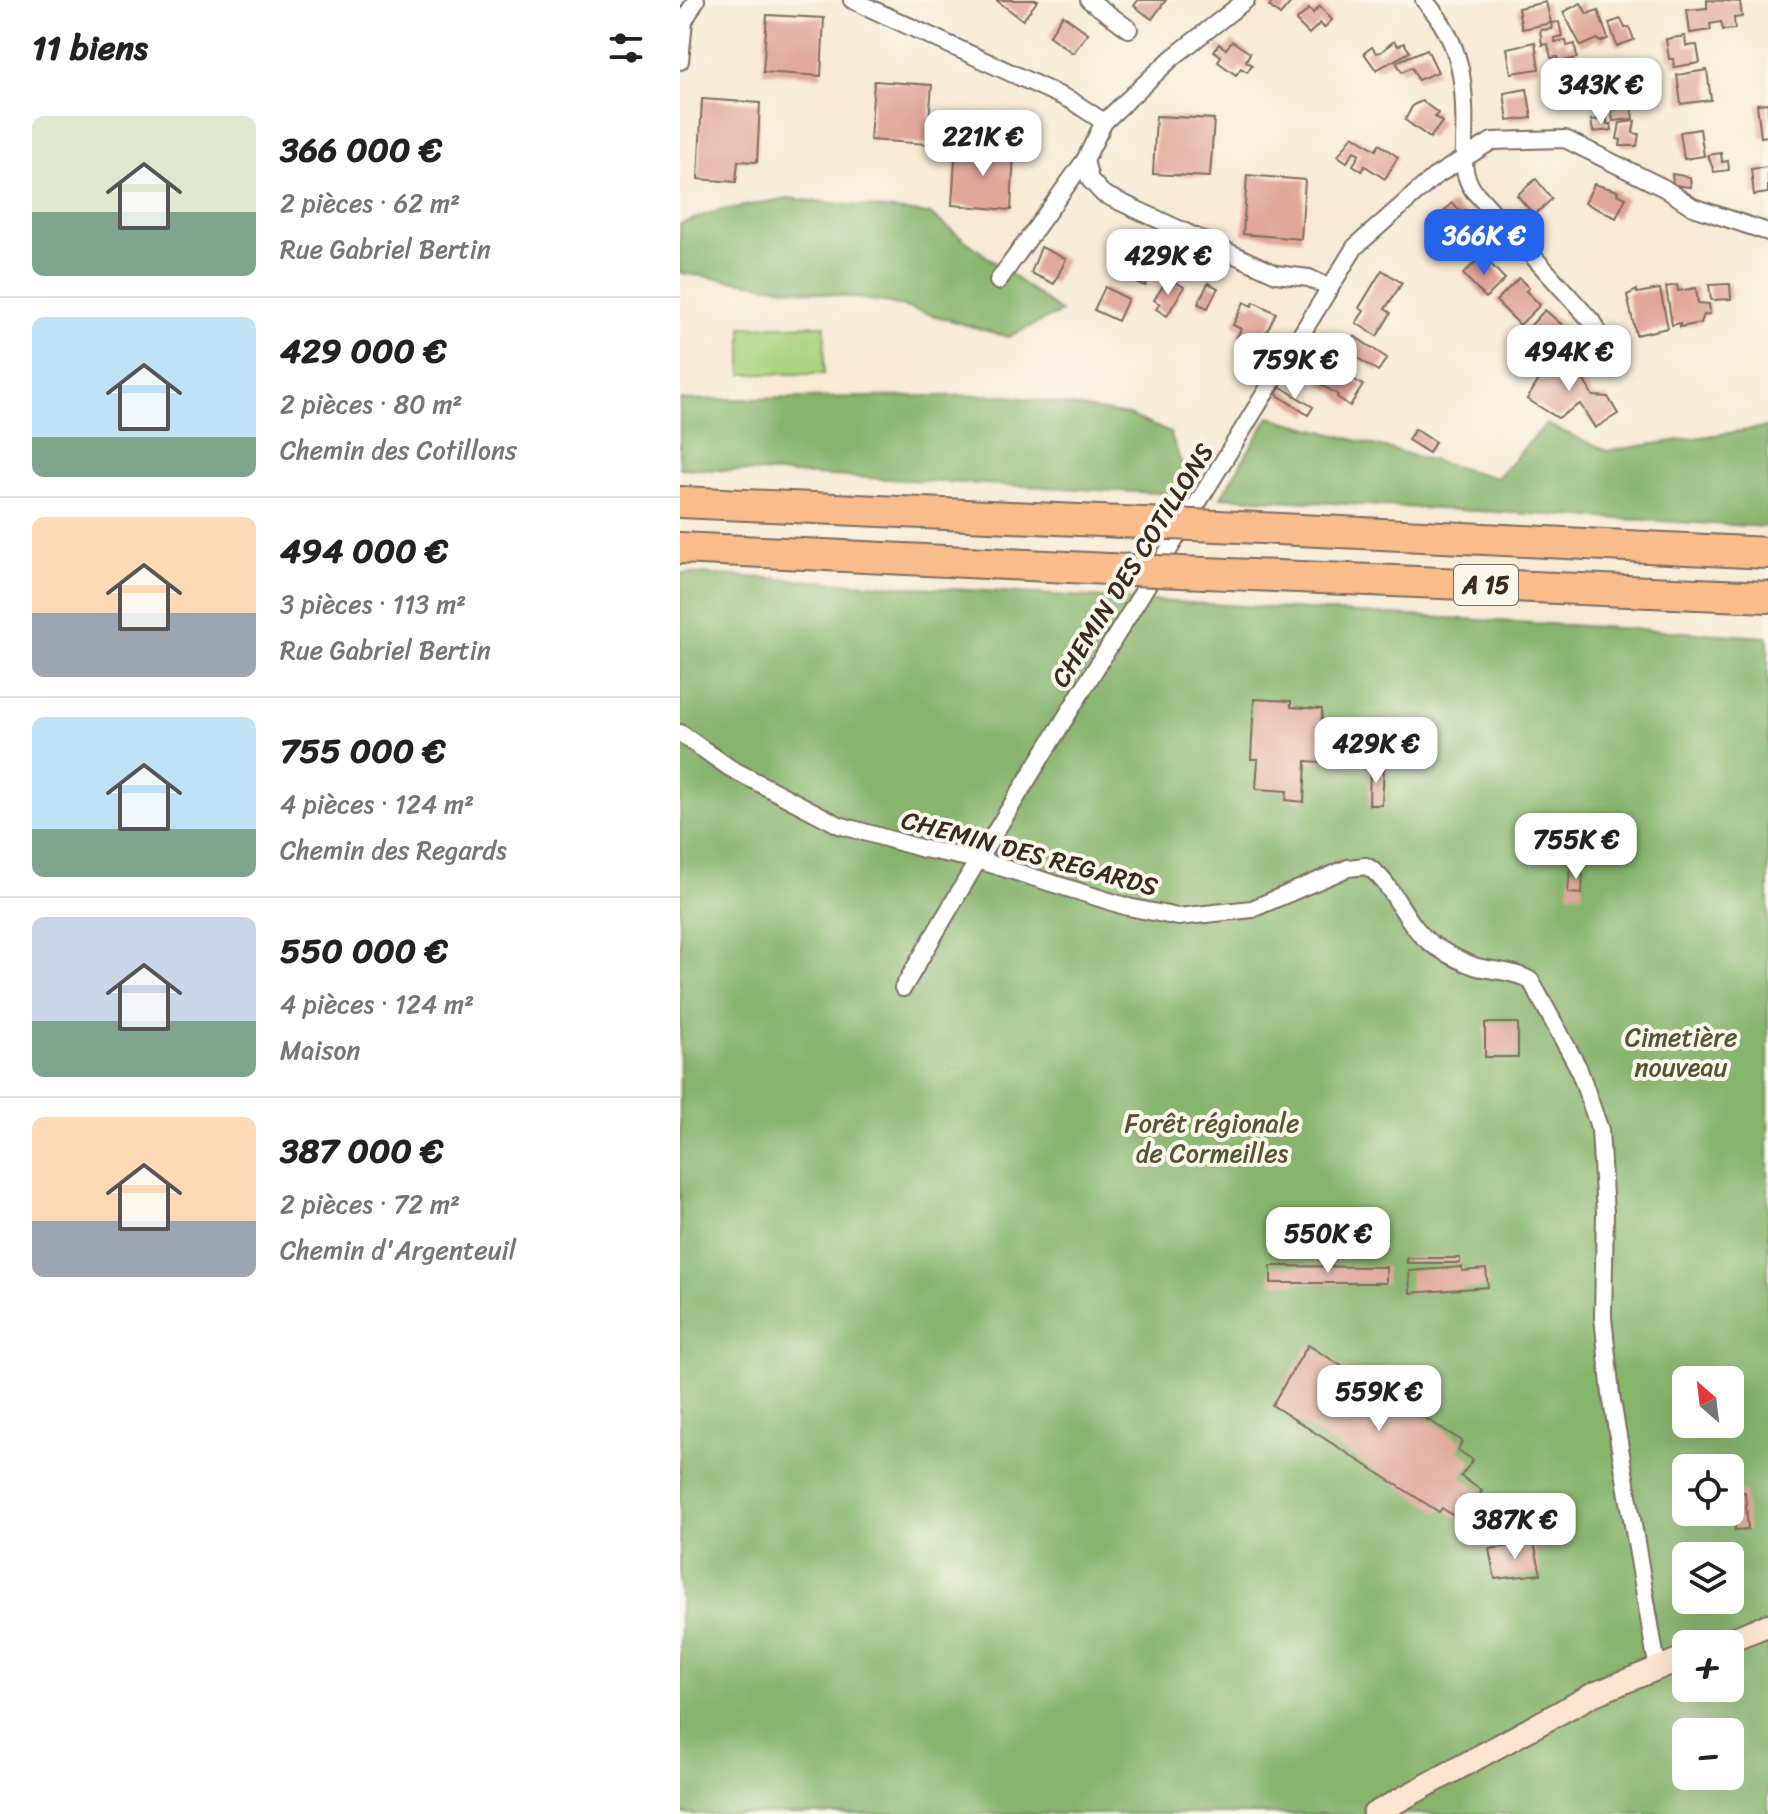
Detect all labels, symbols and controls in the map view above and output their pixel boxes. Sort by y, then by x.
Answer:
text: 11 biens [32,18,148,78]
icon: filters [604,26,648,70]
pin: 343K € [1536,58,1666,126]
text: 343K € [1559,61,1643,107]
pin: 221K € [918,110,1048,178]
text: 221K € [943,113,1024,159]
text: 366 000 € [280,120,442,180]
icon: home [96,148,192,244]
text: 2 pièces · 62 m² [280,180,460,226]
pin: 366K € [1419,209,1549,277]
text: 366K € [1442,212,1526,258]
text: Rue Gabriel Bertin [280,226,491,272]
pin: 429K € [1103,229,1233,297]
text: 429K € [1124,232,1212,278]
text: 429 000 € [280,321,446,381]
pin: 494K € [1504,325,1634,393]
text: 494K € [1525,328,1613,374]
pin: 759K € [1230,333,1360,401]
text: 759K € [1252,336,1338,382]
icon: home [96,349,192,445]
text: 2 pièces · 80 m² [280,381,463,427]
text: Chemin des Cotillons [280,427,517,473]
street label: CHEMIN DES COTILLONS [1038,433,1226,697]
text: 494 000 € [280,521,448,581]
icon: home [96,549,192,645]
road number: A 15 [1454,565,1518,605]
text: 3 pièces · 113 m² [280,581,466,627]
text: Rue Gabriel Bertin [280,627,491,673]
pin: 429K € [1311,717,1441,785]
text: 429K € [1332,720,1420,766]
text: 755 000 € [280,721,446,781]
icon: home [96,749,192,845]
text: 4 pièces · 124 m² [280,781,474,827]
street label: CHEMIN DES REGARDS [896,797,1164,909]
pin: 755K € [1511,813,1641,881]
text: 755K € [1533,816,1619,862]
text: Chemin des Regards [280,827,507,873]
text: 550 000 € [280,921,448,981]
icon: home [96,949,192,1045]
text: 4 pièces · 124 m² [280,981,474,1027]
park label: Cimetière nouveau [1625,1014,1737,1090]
text: Maison [280,1027,360,1073]
park label: Forêt régionale de Cormeilles [1125,1100,1299,1176]
text: 387 000 € [280,1121,443,1181]
icon: home [96,1149,192,1245]
text: 2 pièces · 72 m² [280,1181,460,1227]
pin: 550K € [1263,1207,1393,1275]
text: 550K € [1284,1210,1372,1256]
text: Chemin d'Argenteuil [280,1227,516,1273]
pin: 559K € [1314,1365,1444,1433]
north arrow [1672,1366,1744,1438]
map controls [1672,1366,1744,1790]
text: 559K € [1335,1368,1423,1414]
button: locate [1672,1454,1744,1526]
pin: 387K € [1450,1493,1580,1561]
text: 387K € [1473,1496,1557,1542]
button: layers [1672,1542,1744,1614]
button: + [1672,1630,1744,1702]
button: − [1672,1718,1744,1790]

